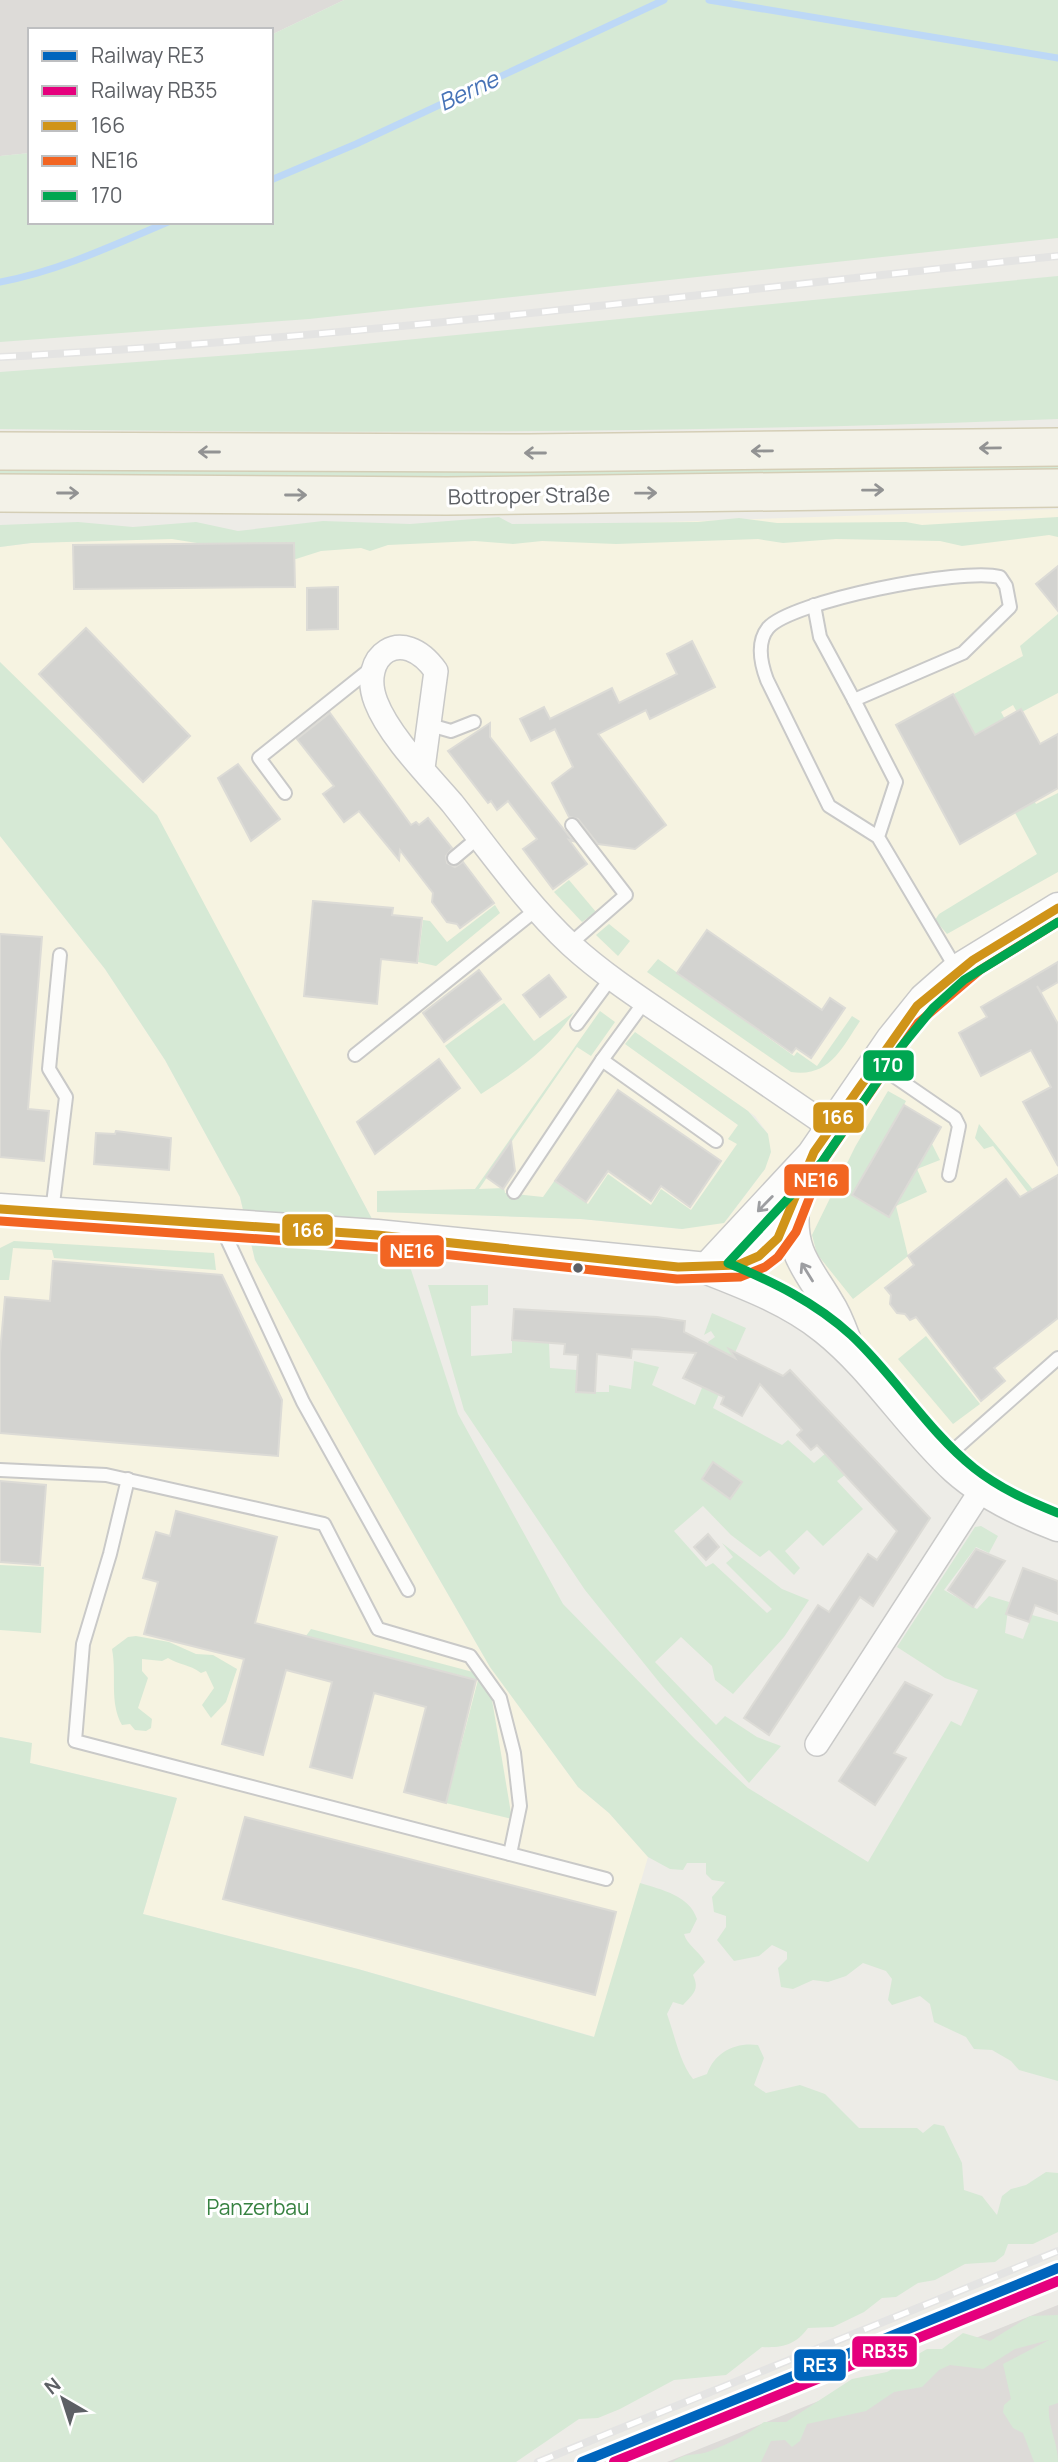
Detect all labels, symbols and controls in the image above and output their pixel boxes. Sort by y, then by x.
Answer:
legend [28,28,273,224]
text: Railway RE3 [91,41,204,69]
water label: Berne [433,62,505,118]
text: Railway RB35 [91,76,217,104]
text: 166 [91,111,125,139]
text: NE16 [91,146,139,174]
text: 170 [91,181,123,209]
one-way arrow [979,441,1002,455]
one-way arrow [751,444,774,458]
one-way arrow [198,445,221,459]
one-way arrow [524,446,547,460]
street label: Bottroper Straße [448,480,610,510]
one-way arrow [861,484,884,497]
one-way arrow [56,486,79,500]
one-way arrow [634,487,657,500]
one-way arrow [284,488,307,502]
line badge: 170 [862,1049,915,1082]
text: 170 [873,1052,903,1078]
line badge: 166 [812,1101,865,1134]
text: 166 [822,1104,854,1130]
line badge: NE16 [783,1163,850,1197]
text: NE16 [794,1167,838,1193]
one-way arrow [756,1195,773,1212]
line badge: 166 [281,1213,334,1247]
text: 166 [292,1217,324,1243]
line badge: NE16 [379,1234,445,1268]
text: NE16 [390,1238,434,1264]
unlabelled marker [571,1261,585,1275]
one-way arrow [800,1262,814,1282]
park label: Panzerbau [206,2193,310,2221]
line badge: RB35 [851,2335,918,2368]
text: RB35 [862,2338,908,2364]
line badge: RE3 [793,2348,847,2382]
text: RE3 [803,2352,837,2378]
north arrow [28,2364,98,2434]
text: N [39,2371,66,2400]

